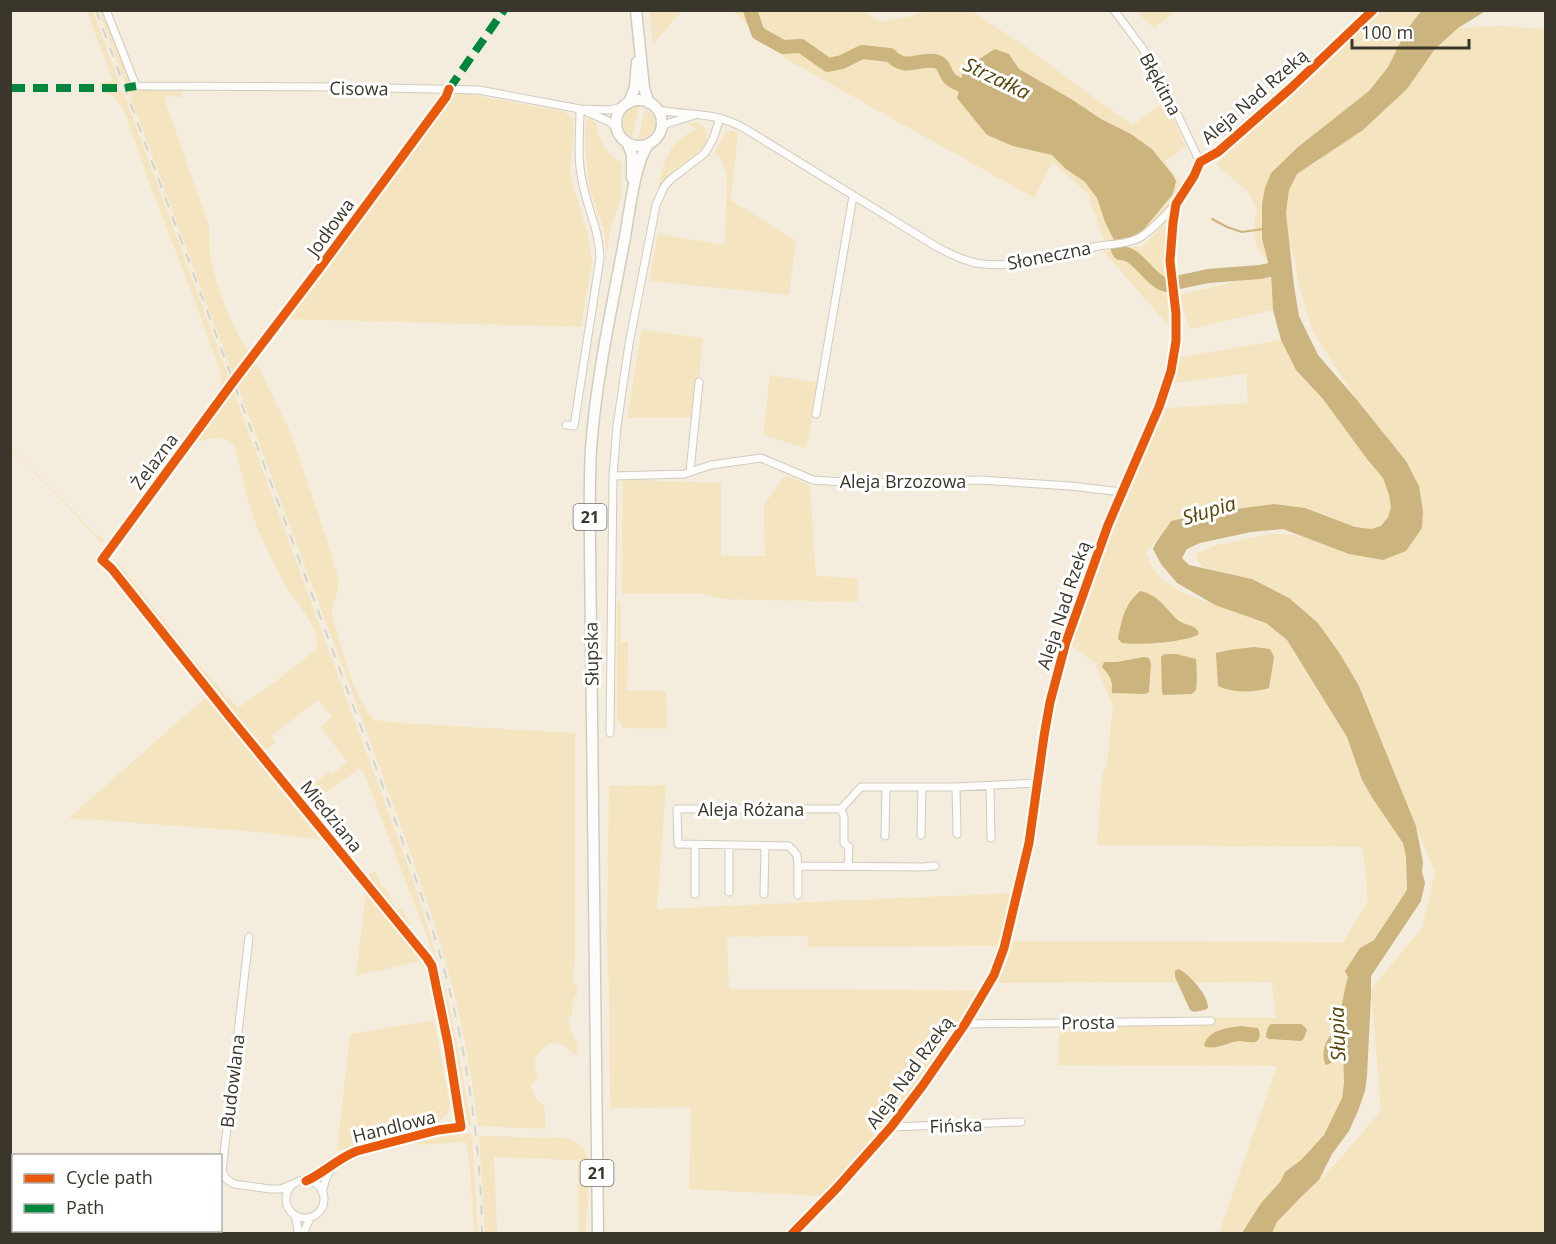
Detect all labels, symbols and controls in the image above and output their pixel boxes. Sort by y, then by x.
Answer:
scale bar [1352,12,1469,50]
text: 100 m [1361,20,1413,44]
street label: Aleja Nad Rzeką [1196,43,1312,149]
street label: Błękitna [1135,48,1187,120]
water label: Strzałka [959,50,1035,106]
street label: Cisowa [329,75,389,101]
street label: Jodłowa [300,193,359,262]
street label: Słoneczna [1005,235,1093,275]
street label: Żelazna [125,428,183,494]
street label: Aleja Brzozowa [840,469,966,493]
water label: Słupia [1179,489,1239,531]
road number: 21 [574,504,606,530]
street label: Aleja Nad Rzeką [1031,538,1095,672]
street label: Słupska [578,622,604,686]
street label: Miedziana [296,775,368,857]
street label: Aleja Różana [698,797,804,821]
water label: Słupia [1323,1006,1351,1062]
street label: Prosta [1061,1010,1115,1034]
street label: Aleja Nad Rzeką [860,1011,958,1133]
street label: Budowlana [214,1033,250,1129]
street label: Handlowa [350,1104,438,1148]
street label: Fińska [929,1112,983,1138]
legend [12,1154,222,1232]
road number: 21 [580,1160,614,1186]
text: Cycle path [66,1165,153,1189]
text: Path [66,1195,104,1219]

